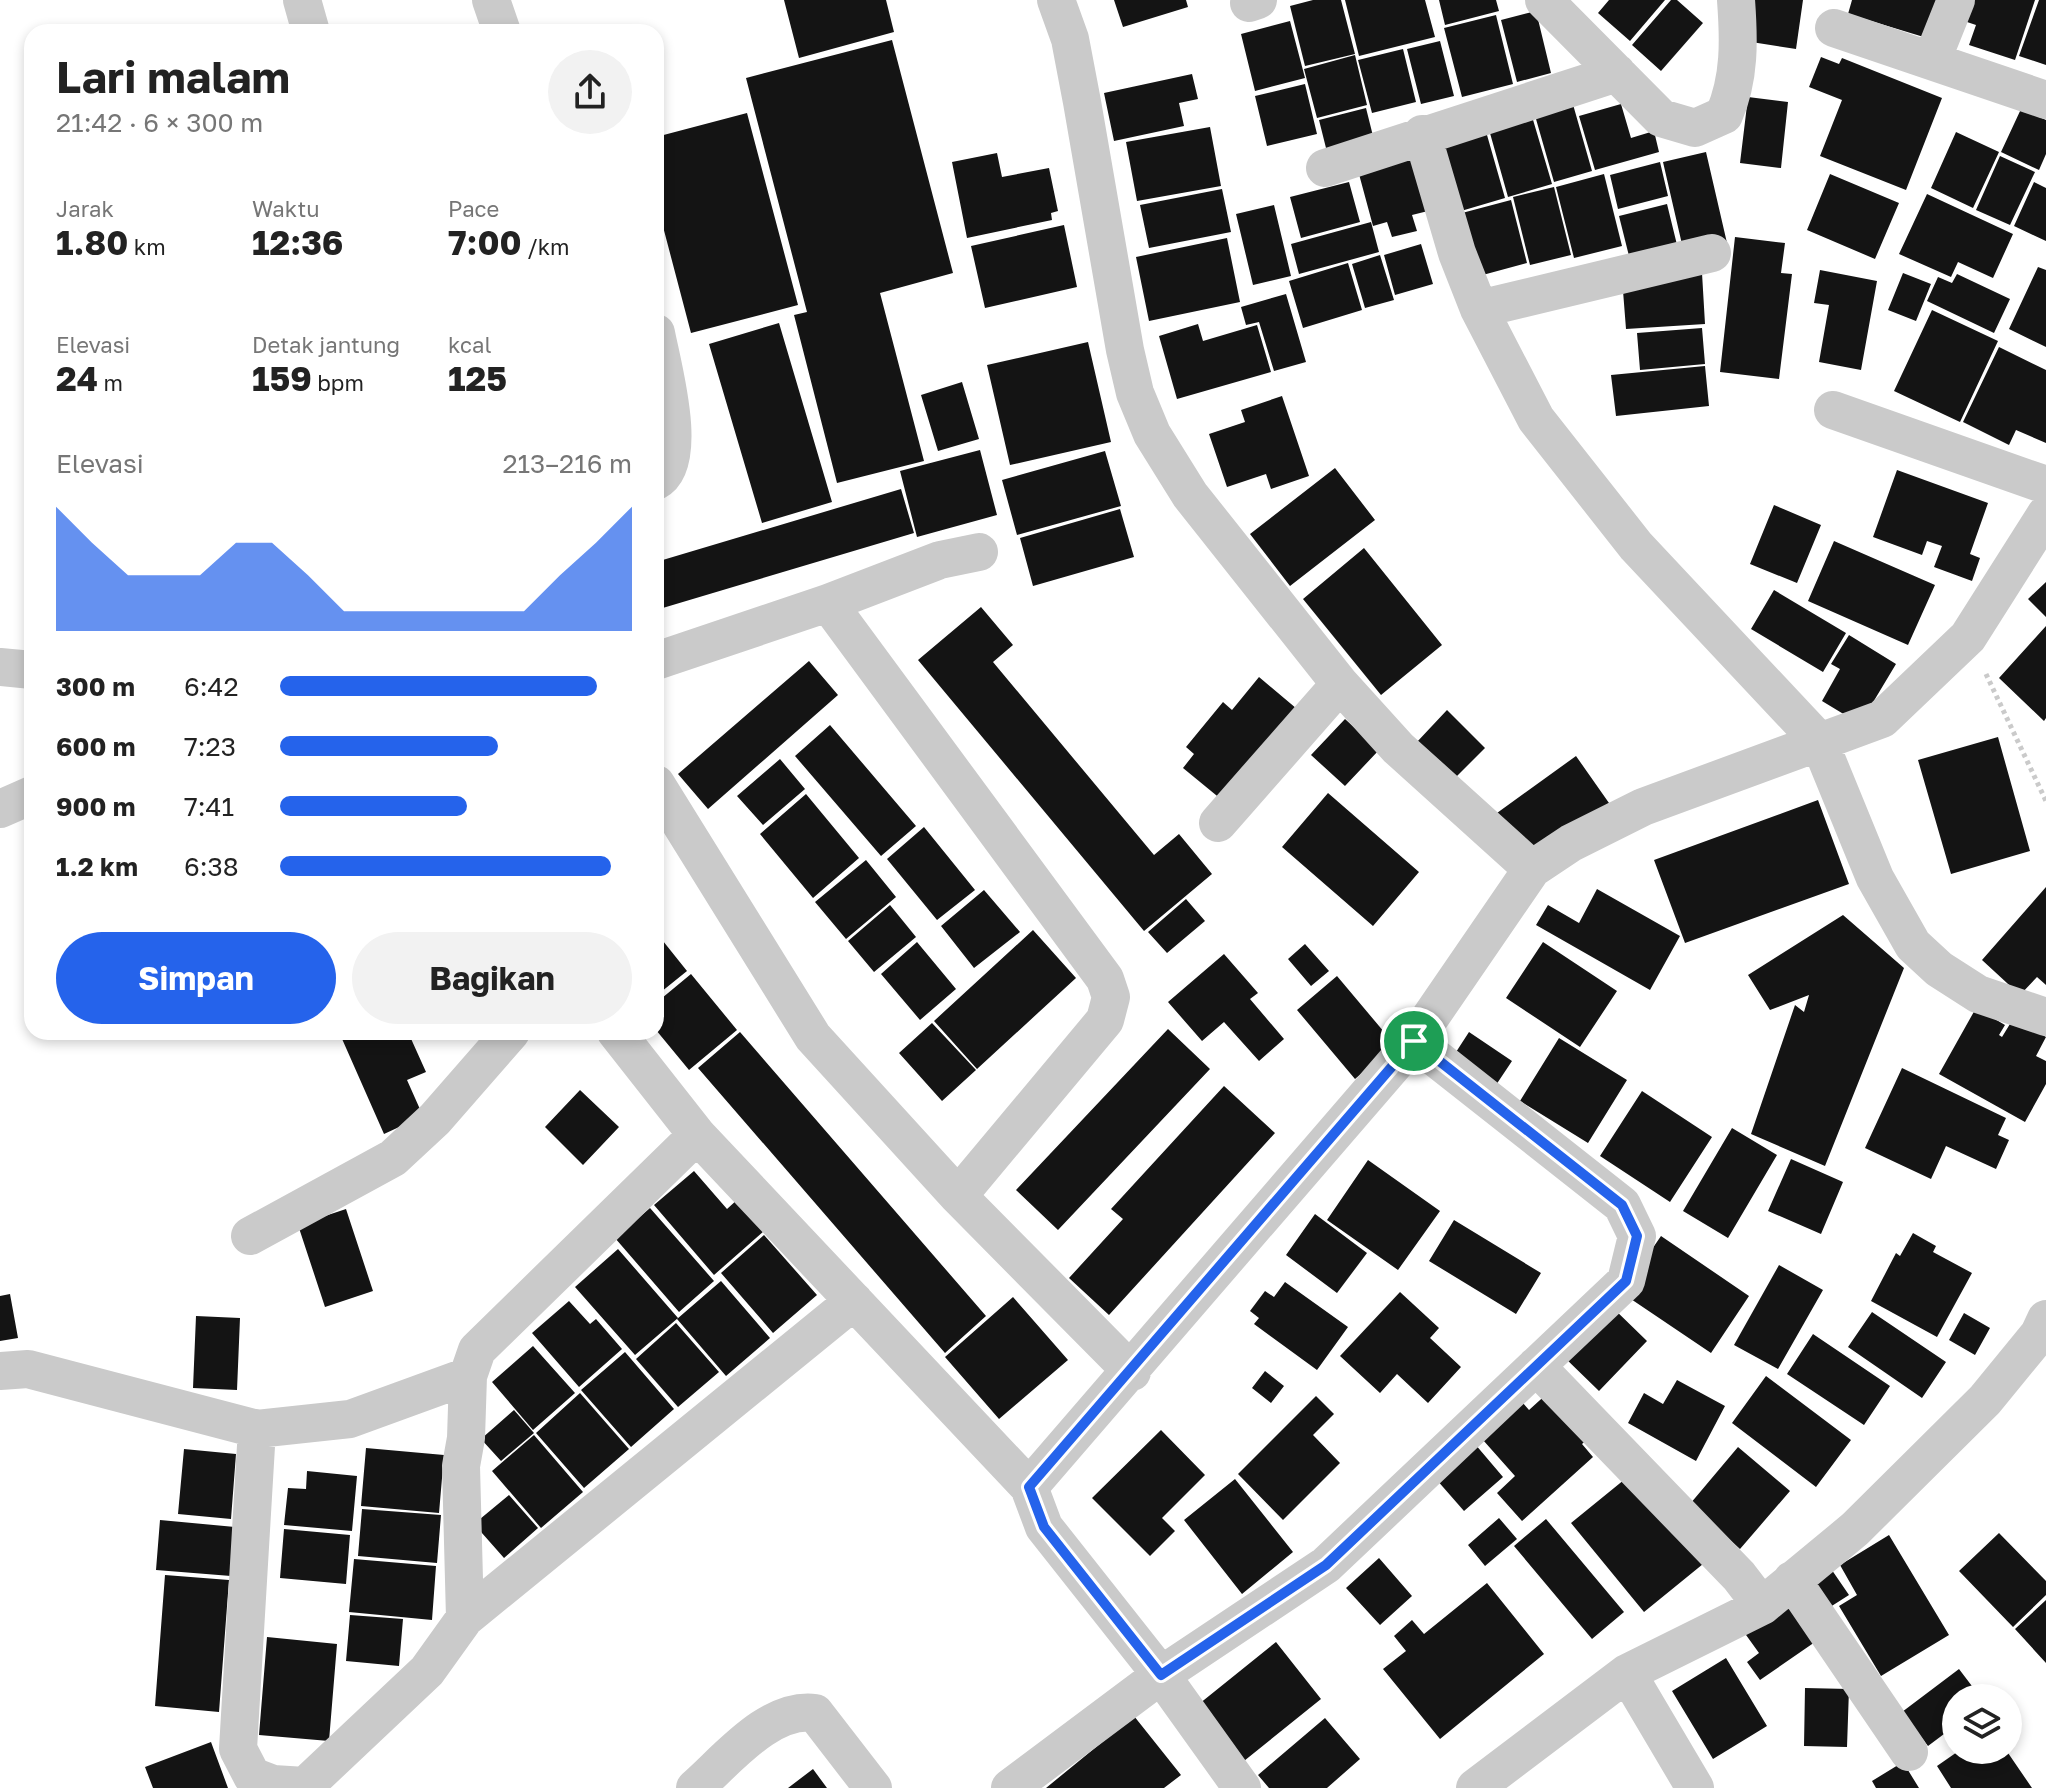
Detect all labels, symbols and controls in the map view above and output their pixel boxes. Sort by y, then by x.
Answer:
text: Lari malam [56,50,290,103]
button: share [548,50,632,134]
text: 21:42 · 6 × 300 m [56,107,263,138]
text: Jarak [56,195,114,222]
text: Waktu [252,195,320,222]
text: Pace [448,195,499,222]
text: 1.80 [56,222,128,262]
text: 12:36 [252,222,343,262]
text: 7:00 [448,222,522,262]
text: km [128,233,166,260]
text: /km [522,233,570,260]
text: Elevasi [56,331,130,358]
text: Detak jantung [252,331,400,358]
text: kcal [448,331,491,358]
text: 24 [56,358,98,398]
text: 159 [252,358,312,398]
text: 125 [448,358,507,398]
text: m [98,369,123,396]
text: bpm [312,369,364,396]
text: Elevasi [56,448,144,479]
text: 213–216 m [502,448,632,479]
text: 300 m [56,671,135,702]
text: 6:42 [184,671,238,702]
text: 600 m [56,731,136,762]
text: 7:23 [184,731,236,762]
text: 900 m [56,791,136,822]
text: 7:41 [184,791,234,822]
text: 1.2 km [56,851,138,882]
text: 6:38 [184,851,239,882]
button: Simpan [56,932,336,1024]
button: Bagikan [352,932,632,1024]
pin [1380,1007,1448,1075]
icon: arrive [1392,1019,1436,1063]
map controls [1942,1684,2022,1764]
button: layers [1942,1684,2022,1764]

